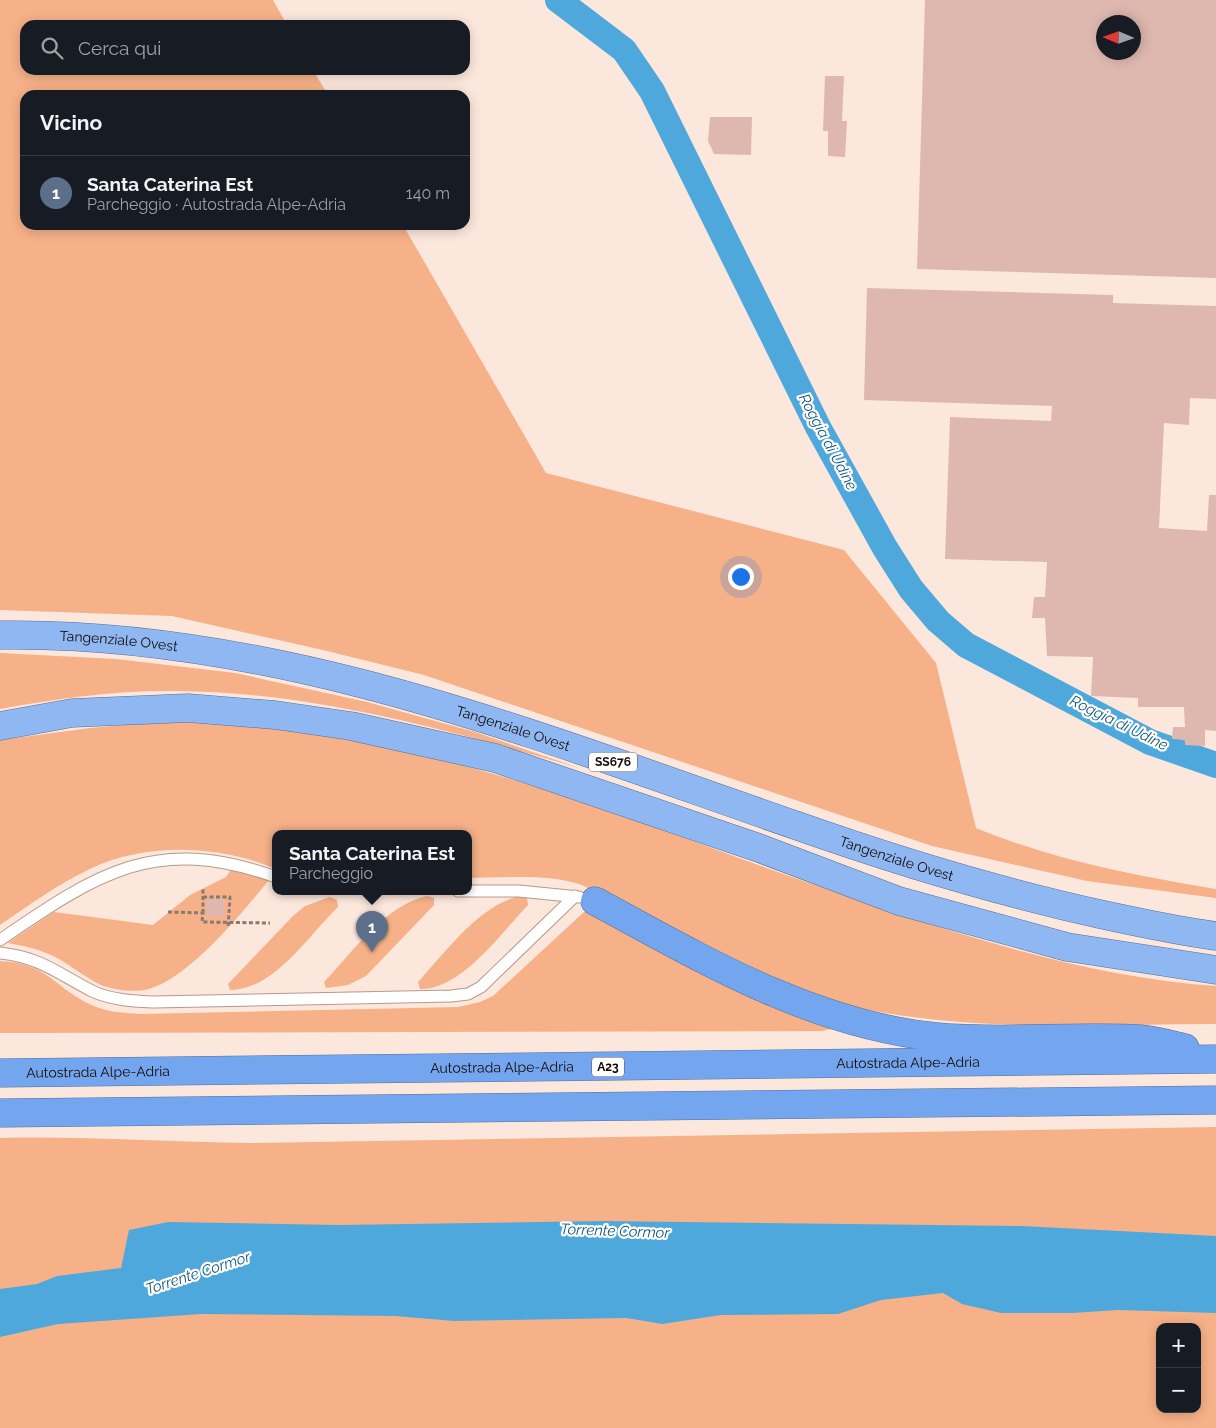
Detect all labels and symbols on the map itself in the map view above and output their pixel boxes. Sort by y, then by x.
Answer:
north arrow [1096,15,1141,60]
water label: Roggia di Udine [795,391,861,493]
your location [728,564,754,590]
street label: Tangenziale Ovest [59,628,179,654]
water label: Roggia di Udine [1067,692,1171,754]
street label: Tangenziale Ovest [454,703,572,754]
road number: SS676 [589,752,637,772]
street label: Tangenziale Ovest [838,833,956,884]
pin: 1 [356,911,388,952]
street label: Autostrada Alpe-Adria [836,1054,980,1071]
street label: Autostrada Alpe-Adria [430,1058,574,1076]
road number: A23 [592,1058,624,1076]
street label: Autostrada Alpe-Adria [26,1063,170,1081]
water label: Torrente Cormor [560,1220,671,1242]
water label: Torrente Cormor [143,1247,253,1298]

